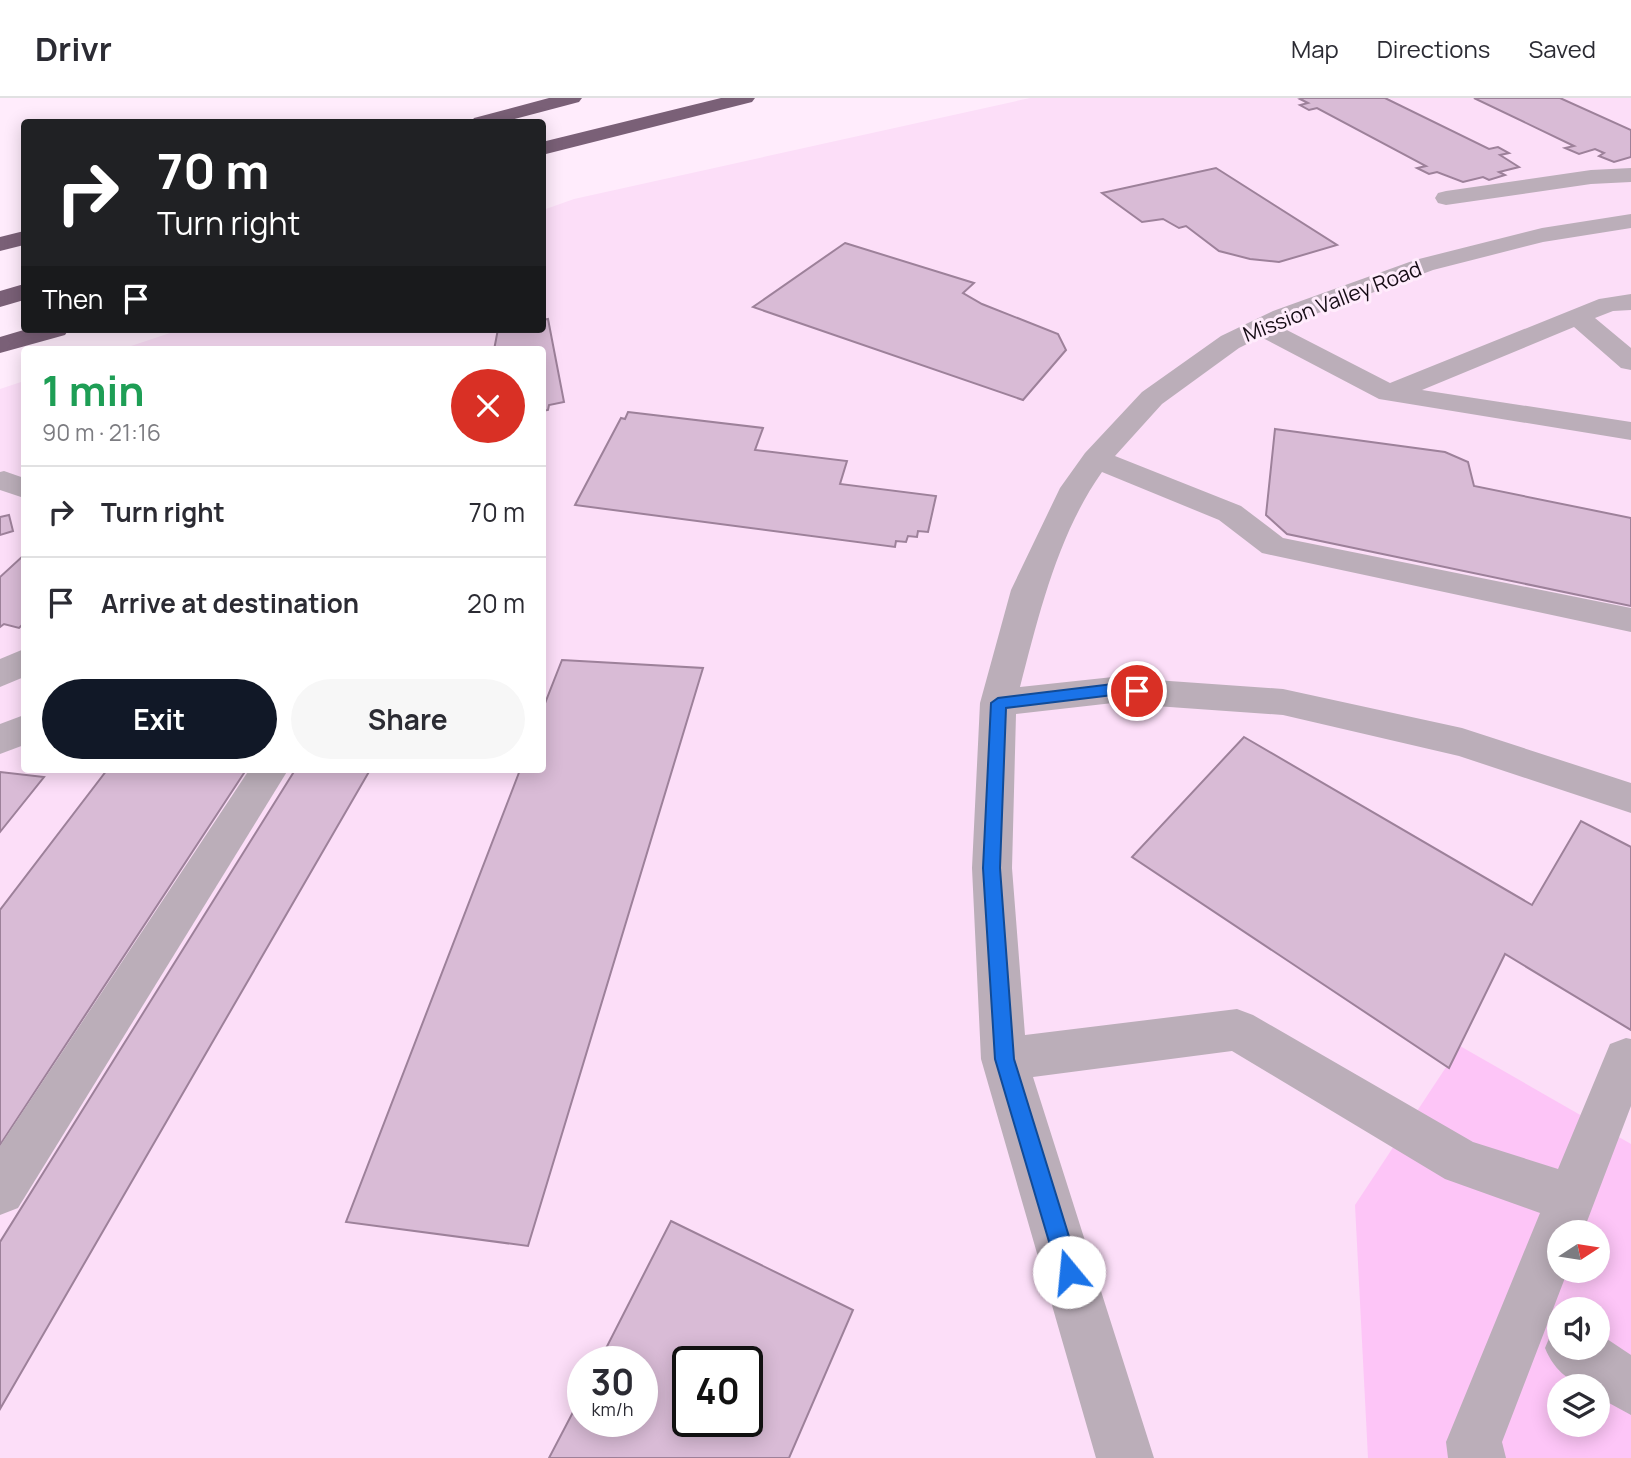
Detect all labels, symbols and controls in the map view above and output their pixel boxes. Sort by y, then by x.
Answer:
text: Drivr [35,26,112,71]
text: Map [1291,32,1339,65]
text: Directions [1377,32,1490,65]
text: Saved [1528,32,1596,65]
text: 70 m [157,137,269,204]
icon: right [42,147,133,238]
text: Turn right [157,201,300,245]
street label: Mission Valley Road [1239,254,1425,348]
icon: arrive [117,280,155,318]
text: Then [42,281,103,317]
text: 1 min [42,361,145,419]
button: close [451,369,525,443]
text: 90 m · 21:16 [42,416,161,448]
icon: right [42,493,80,531]
text: Turn right [101,494,225,530]
text: 70 m [469,494,525,530]
icon: arrive [42,584,80,622]
text: Arrive at destination [101,585,359,621]
text: 20 m [467,585,525,621]
pin [1107,661,1167,721]
icon: arrive [1118,672,1156,710]
button: Exit [42,679,277,759]
button: Share [291,679,525,759]
north arrow [1547,1220,1610,1283]
map controls [1547,1220,1610,1437]
position arrow [1032,1235,1106,1309]
button: sound [1547,1297,1610,1360]
speed limit sign: 40 [672,1346,763,1437]
text: 30 [591,1358,634,1406]
button: layers [1547,1374,1610,1437]
text: km/h [592,1397,633,1421]

